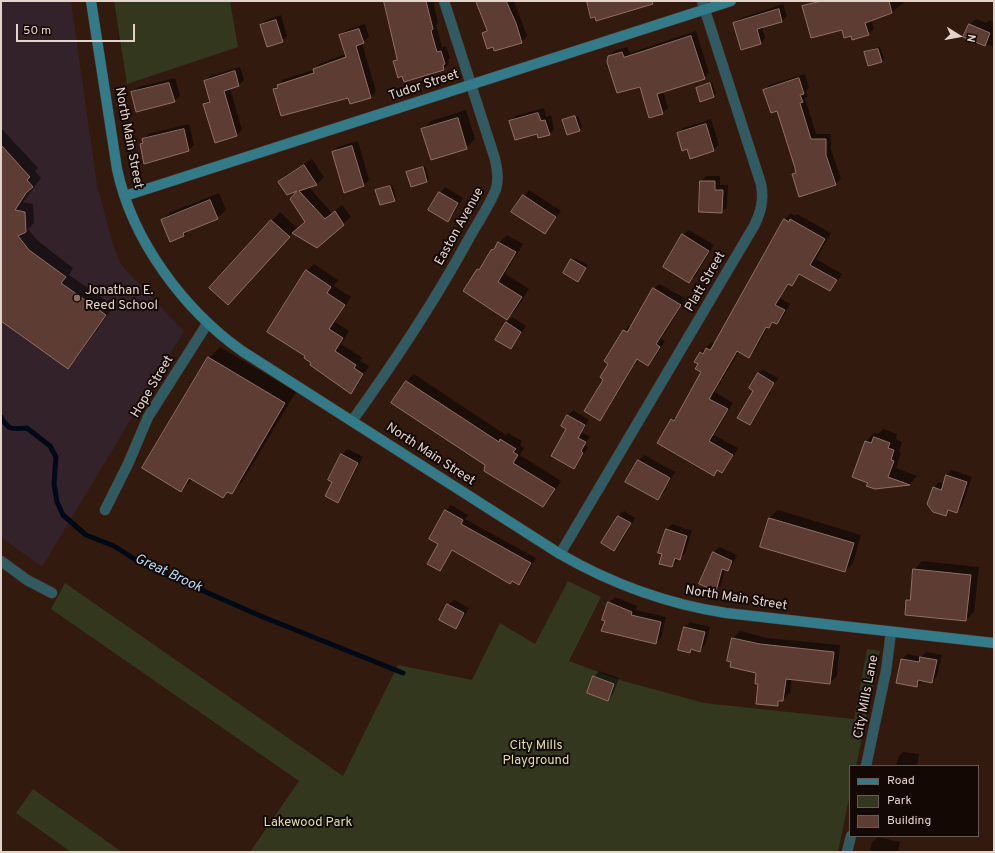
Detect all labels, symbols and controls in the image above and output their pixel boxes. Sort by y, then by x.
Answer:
scale bar [18,16,137,42]
north arrow [939,16,979,56]
text: 50 m [23,23,51,39]
text: N [963,33,978,44]
street label: Tudor Street [387,67,461,105]
street label: North Main Street [111,86,145,190]
street label: Easton Avenue [432,185,488,269]
street label: Platt Street [683,249,729,315]
place label: Jonathan E. Reed School [85,283,158,314]
marker: Jonathan E. Reed School [72,293,82,303]
street label: Hope Street [128,353,178,421]
street label: North Main Street [383,420,477,490]
water label: Great Brook [132,551,204,597]
street label: North Main Street [684,583,788,615]
street label: City Mills Lane [851,654,883,740]
park label: City Mills Playground [503,738,569,769]
legend [849,765,979,837]
text: Road [887,773,915,789]
text: Park [887,793,912,809]
text: Building [887,813,931,829]
park label: Lakewood Park [264,815,352,831]

